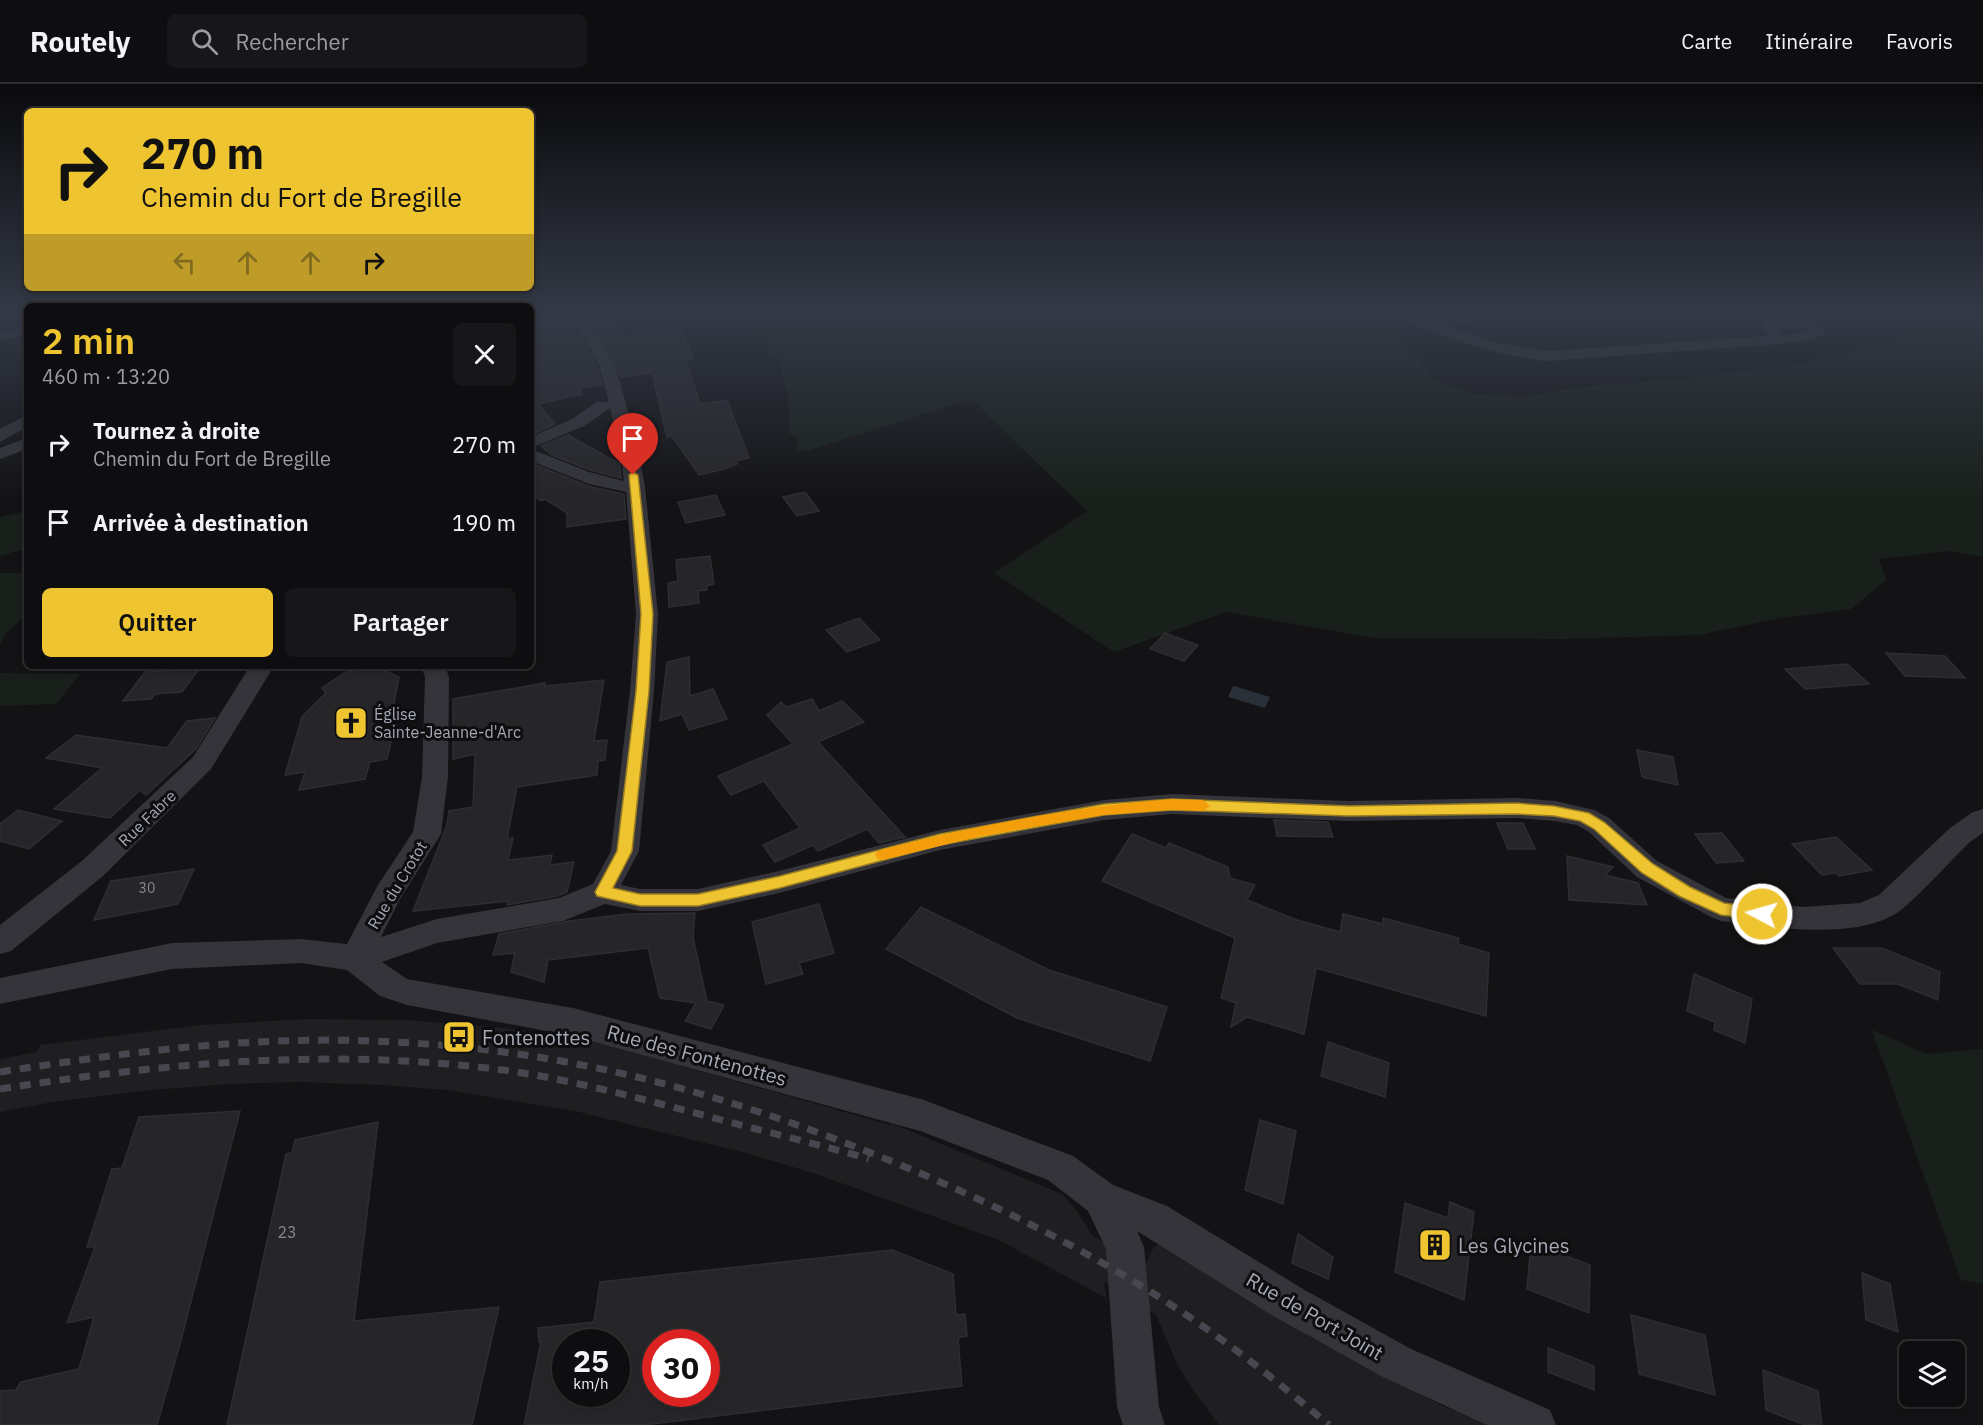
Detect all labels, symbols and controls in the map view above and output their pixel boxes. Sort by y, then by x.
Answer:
search box [167,14,587,68]
text: Routely [30,23,131,60]
icon: search [188,25,221,58]
text: Rechercher [236,27,349,56]
text: Carte [1681,27,1732,55]
text: Itinéraire [1765,27,1853,55]
text: Favoris [1886,27,1953,55]
text: 270 m [141,126,264,181]
icon: right [42,132,120,210]
text: Chemin du Fort de Bregille [141,179,462,214]
icon: left [168,246,201,279]
icon: ahead [231,246,264,279]
icon: ahead [294,246,327,279]
icon: right [357,246,390,279]
text: 2 min [42,317,135,364]
button: close [453,323,516,386]
text: 460 m · 13:20 [42,363,170,390]
pin [607,413,658,475]
text: Tournez à droite [93,416,260,445]
icon: arrive [616,422,649,455]
icon: right [42,428,75,461]
text: 270 m [452,430,516,459]
text: Chemin du Fort de Bregille [93,445,331,472]
icon: arrive [42,506,75,539]
text: Arrivée à destination [93,508,309,537]
text: 190 m [452,508,516,537]
button: Quitter [42,588,273,657]
button: Partager [285,588,516,657]
place label: Église Sainte-Jeanne-d'Arc [374,703,521,742]
church icon: Église Sainte-Jeanne-d'Arc [333,705,369,741]
street label: Rue Fabre [114,785,180,850]
street label: Rue du Crotot [363,837,431,933]
house number: 30 [139,879,155,897]
position arrow [1730,882,1794,946]
street label: Rue des Fontenottes [604,1018,790,1092]
bus stop icon: Fontenottes [441,1019,477,1055]
place label: Fontenottes [482,1024,590,1051]
house number: 23 [277,1222,297,1242]
building icon: Les Glycines [1417,1227,1453,1263]
place label: Les Glycines [1458,1232,1569,1259]
street label: Rue de Port Joint [1242,1266,1388,1366]
speed limit sign: 30 [642,1329,720,1407]
text: 25 [573,1341,609,1380]
map controls [1899,1341,1965,1407]
button: layers [1899,1341,1965,1407]
text: km/h [573,1374,609,1393]

